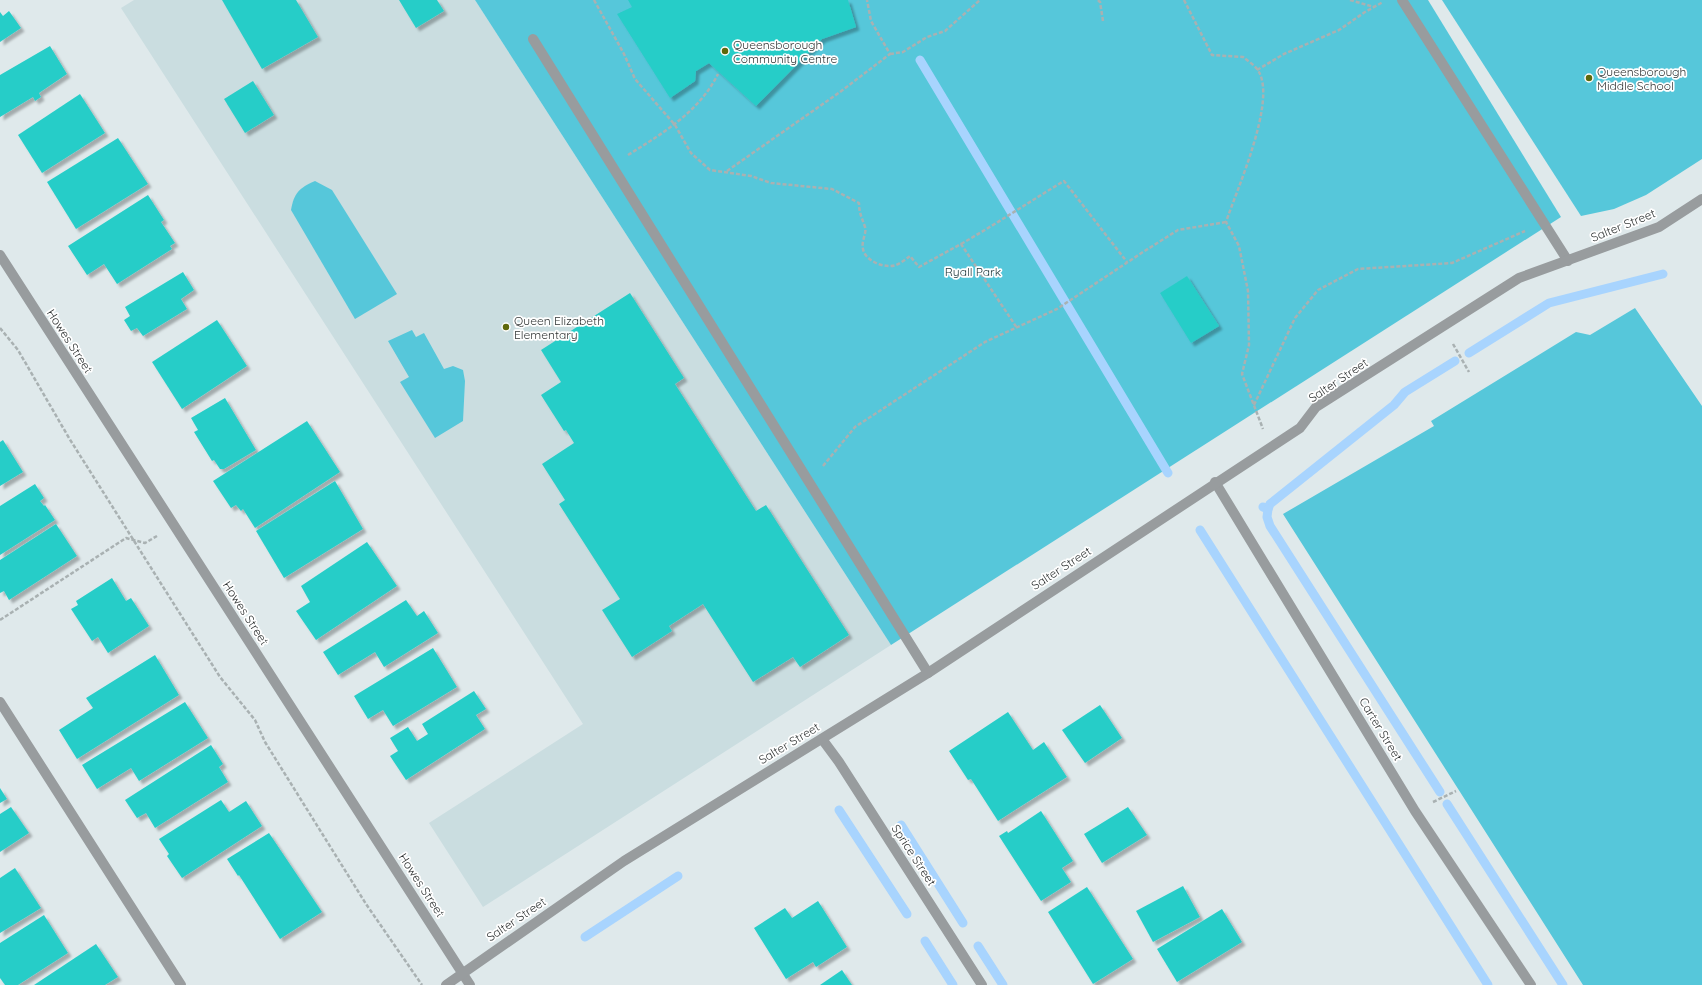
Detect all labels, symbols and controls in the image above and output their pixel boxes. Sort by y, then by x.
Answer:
place label: Queensborough Community Centre [733,37,837,66]
marker: Queensborough Community Centre [720,46,730,56]
place label: Queensborough Middle School [1597,64,1686,93]
marker: Queensborough Middle School [1584,73,1594,83]
street label: Salter Street [1589,205,1657,245]
park label: Ryall Park [945,264,1001,279]
street label: Howes Street [44,306,96,376]
place label: Queen Elizabeth Elementary [514,313,604,342]
marker: Queen Elizabeth Elementary [501,322,511,332]
street label: Salter Street [1306,355,1370,405]
street label: Salter Street [1028,543,1094,593]
street label: Howes Street [220,578,272,648]
street label: Carter Street [1356,695,1406,763]
street label: Salter Street [756,719,822,767]
street label: Sprice Street [889,821,939,889]
street label: Howes Street [396,850,448,920]
street label: Salter Street [484,894,548,944]

